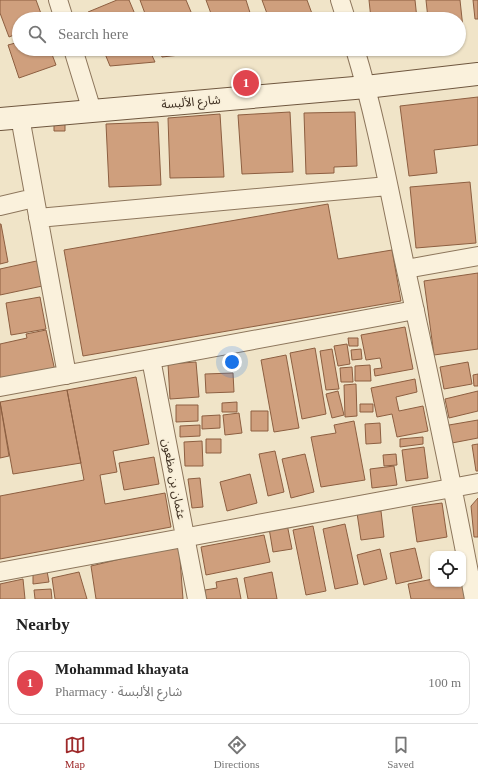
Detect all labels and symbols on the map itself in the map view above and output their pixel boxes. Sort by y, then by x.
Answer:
pin: 1 [233,68,259,98]
street label: شارع الألبسة [161,92,221,114]
your location [222,352,242,372]
street label: عثمان بن مظعون [159,437,189,521]

